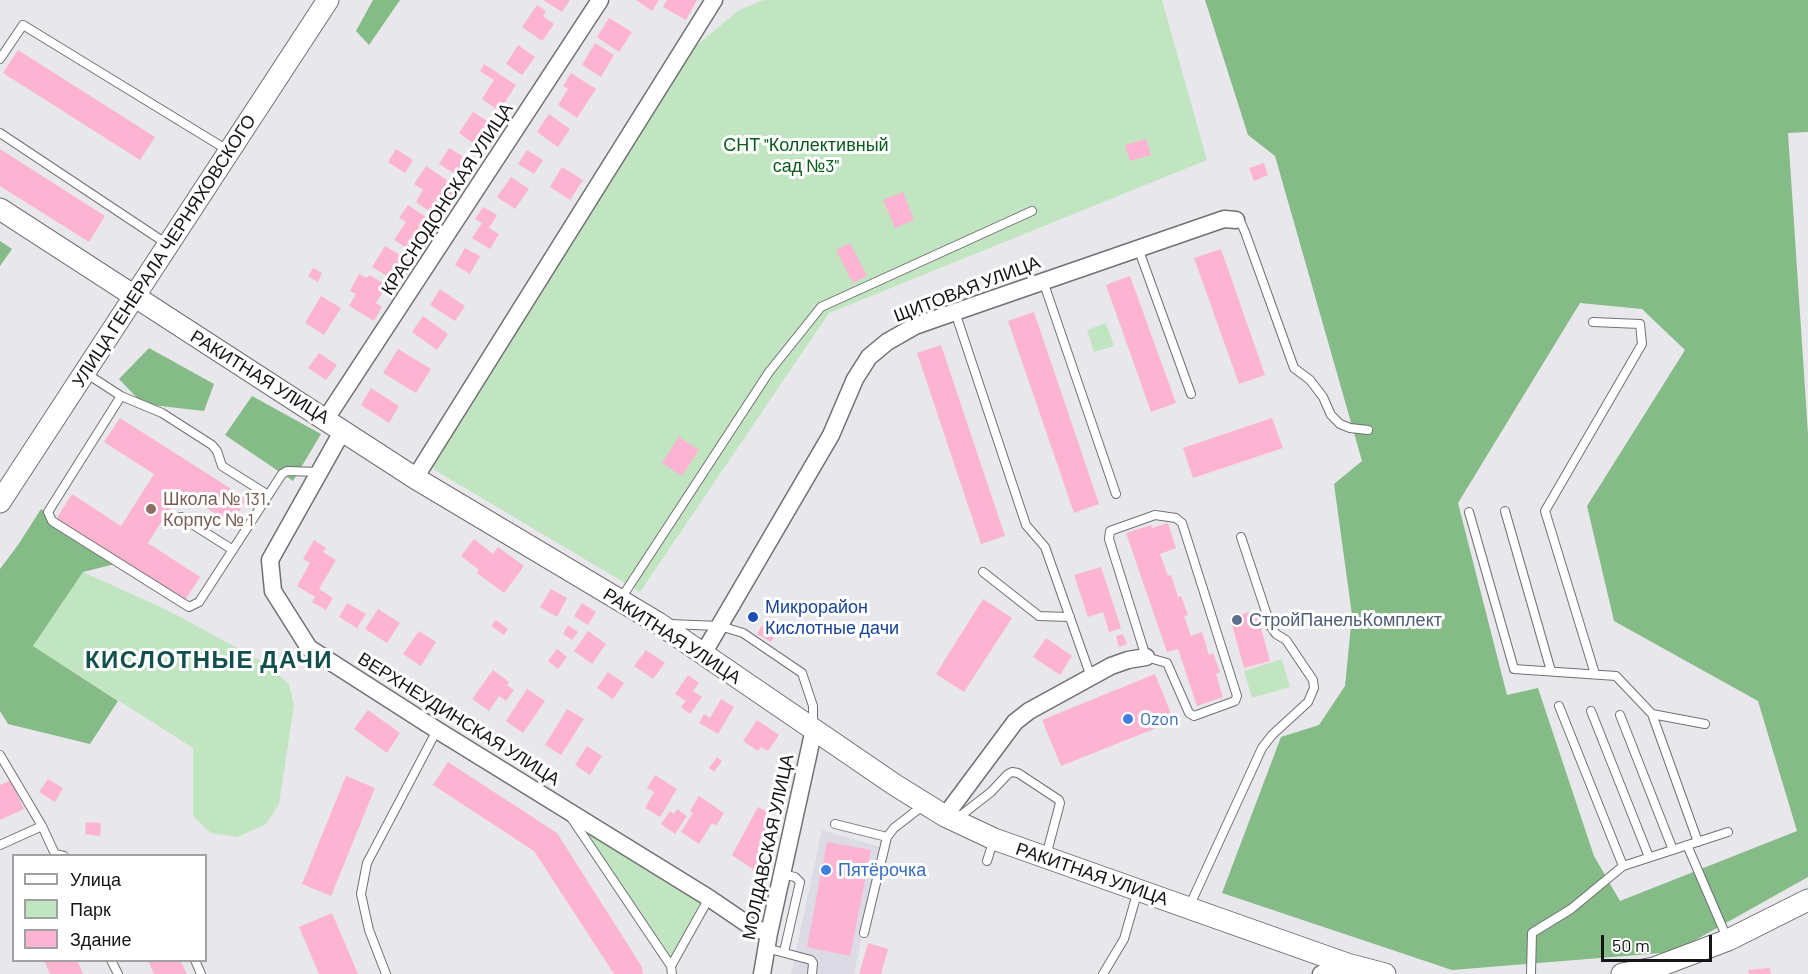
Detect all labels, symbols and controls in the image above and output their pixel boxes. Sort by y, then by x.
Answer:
street label: КРАСНОДОНСКАЯ УЛИЦА [377,99,517,299]
street label: УЛИЦА ГЕНЕРАЛА ЧЕРНЯХОВСКОГО [68,111,260,391]
park label: СНТ "Коллективный сад №3" [723,134,889,176]
street label: ЩИТОВАЯ УЛИЦА [891,251,1043,327]
street label: РАКИТНАЯ УЛИЦА [187,326,333,428]
place label: Школа № 131. Корпус № 1 [163,488,271,530]
marker: Школа № 131. Корпус № 1 [144,502,158,516]
street label: РАКИТНАЯ УЛИЦА [599,583,745,689]
place label: Микрорайон Кислотные дачи [765,596,899,638]
place label: СтройПанельКомплект [1249,609,1442,631]
marker: Микрорайон Кислотные дачи [746,610,760,624]
marker: СтройПанельКомплект [1230,613,1244,627]
district label: КИСЛОТНЫЕ ДАЧИ [85,646,333,674]
street label: ВЕРХНЕУДИНСКАЯ УЛИЦА [354,648,564,790]
place label: Ozon [1140,708,1179,730]
marker: Ozon [1121,712,1135,726]
street label: МОЛДАВСКАЯ УЛИЦА [738,752,798,942]
street label: РАКИТНАЯ УЛИЦА [1013,838,1171,910]
legend [12,854,207,962]
place label: Пятёрочка [838,859,926,881]
marker: Пятёрочка [819,863,833,877]
text: Улица [70,868,121,890]
text: Парк [70,898,111,920]
scale bar [1604,923,1715,961]
text: Здание [70,928,131,950]
text: 50 m [1612,934,1650,956]

